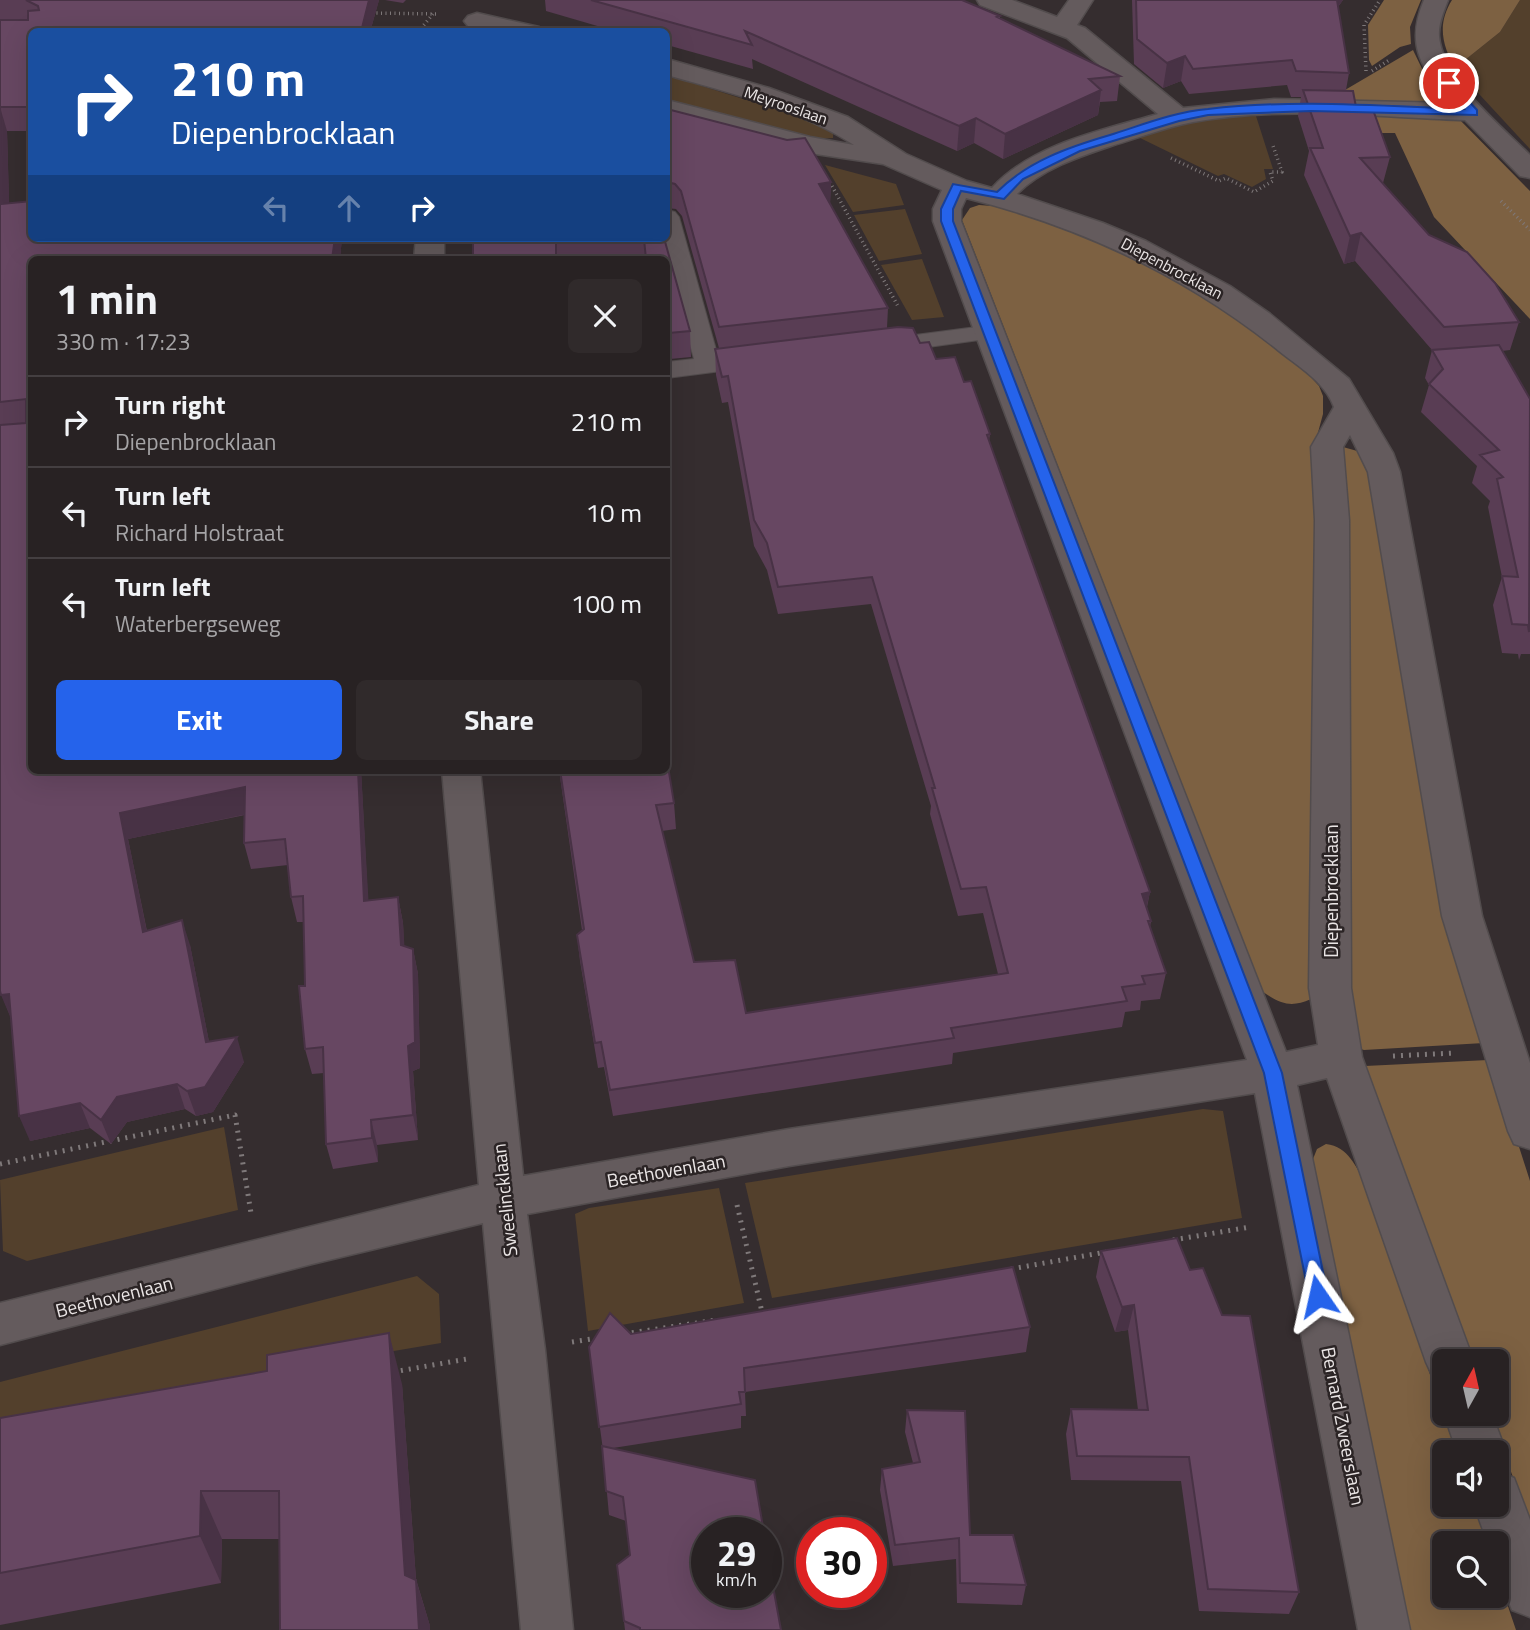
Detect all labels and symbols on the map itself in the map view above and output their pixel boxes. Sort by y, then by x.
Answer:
pin [1419,53,1479,113]
street label: Meyrooslaan [741,79,831,131]
street label: Diepenbrocklaan [1117,231,1227,305]
street label: Diepenbrocklaan [1316,824,1345,958]
street label: Sweelincklaan [484,1142,524,1258]
street label: Beethovenlaan [604,1145,728,1195]
position arrow [1281,1259,1355,1333]
street label: Beethovenlaan [52,1267,176,1325]
street label: Bernard Zweerslaan [1314,1344,1374,1508]
north arrow [1432,1349,1508,1426]
speed limit sign: 30 [796,1517,887,1608]

